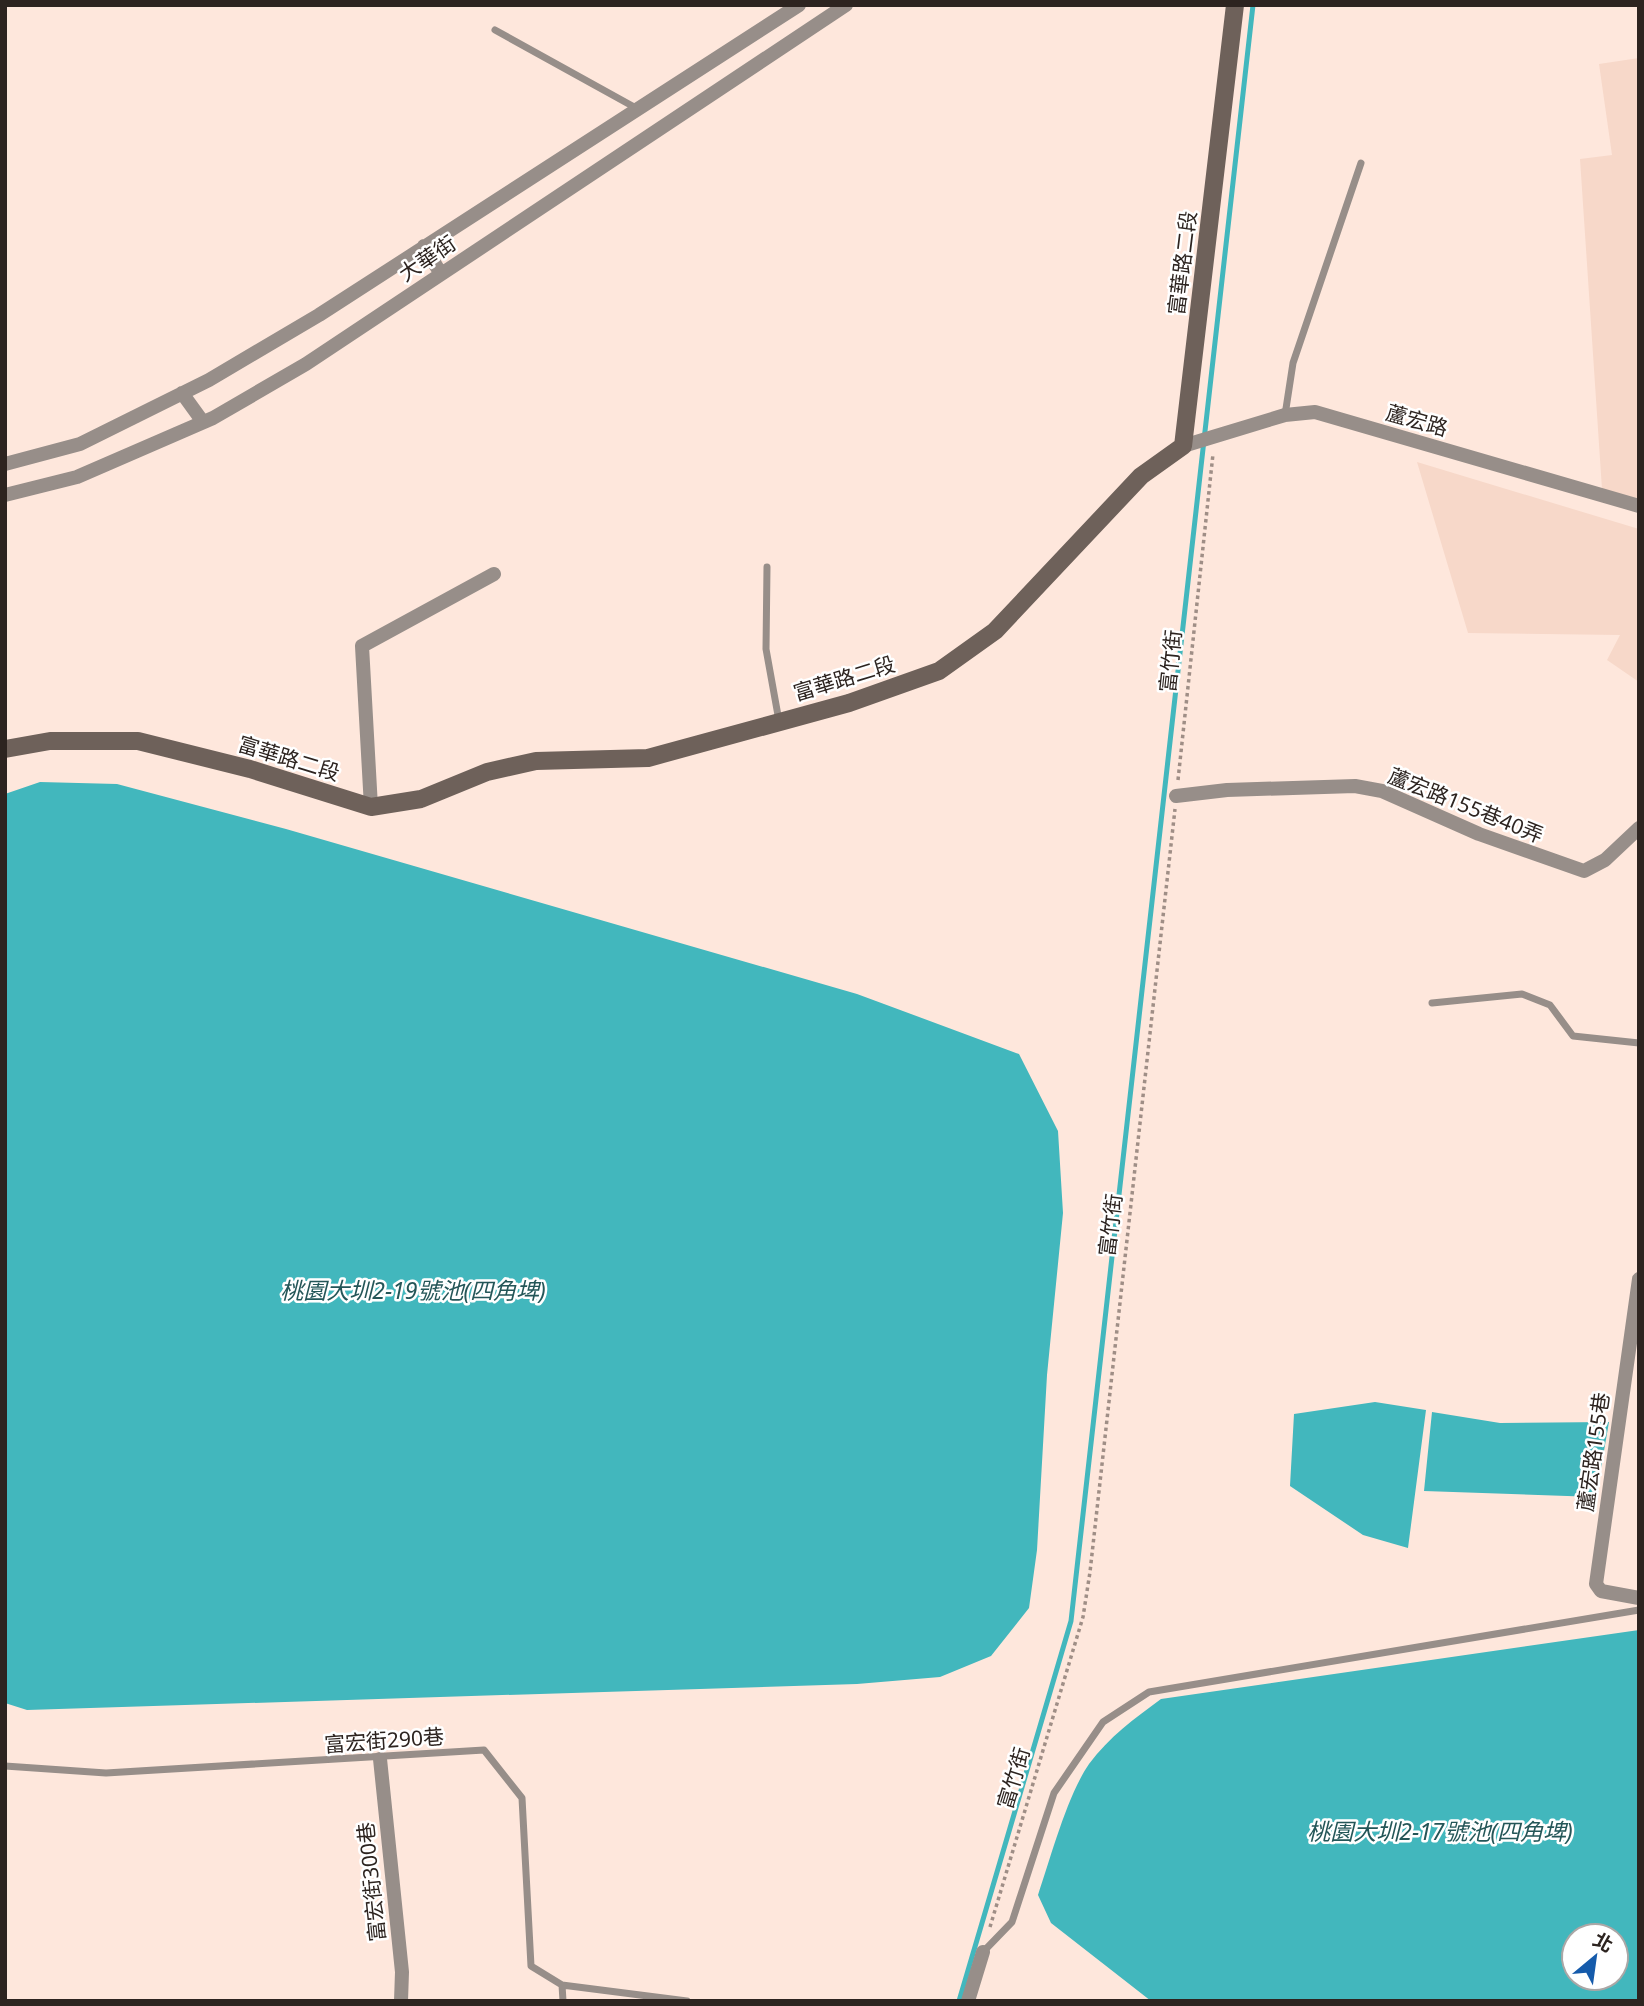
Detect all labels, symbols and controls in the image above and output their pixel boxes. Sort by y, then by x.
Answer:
street label: 富華路二段 [1162,209,1202,317]
street label: 大華街 [393,229,461,287]
street label: 蘆宏路 [1383,398,1451,442]
street label: 富竹街 [1153,628,1187,694]
street label: 富華路二段 [790,649,898,707]
street label: 富華路二段 [235,729,343,787]
street label: 蘆宏路155巷40弄 [1384,761,1548,849]
street label: 富竹街 [1092,1192,1128,1258]
water label: 桃園大圳2-19號池(四角埤) [280,1274,546,1306]
street label: 蘆宏路155巷 [1571,1391,1615,1513]
street label: 富宏街290巷 [323,1722,445,1758]
street label: 富竹街 [990,1744,1036,1812]
water label: 桃園大圳2-17號池(四角埤) [1307,1815,1573,1847]
street label: 富宏街300巷 [351,1821,391,1943]
north arrow [1560,1922,1630,1992]
text: 北 [1589,1926,1618,1958]

